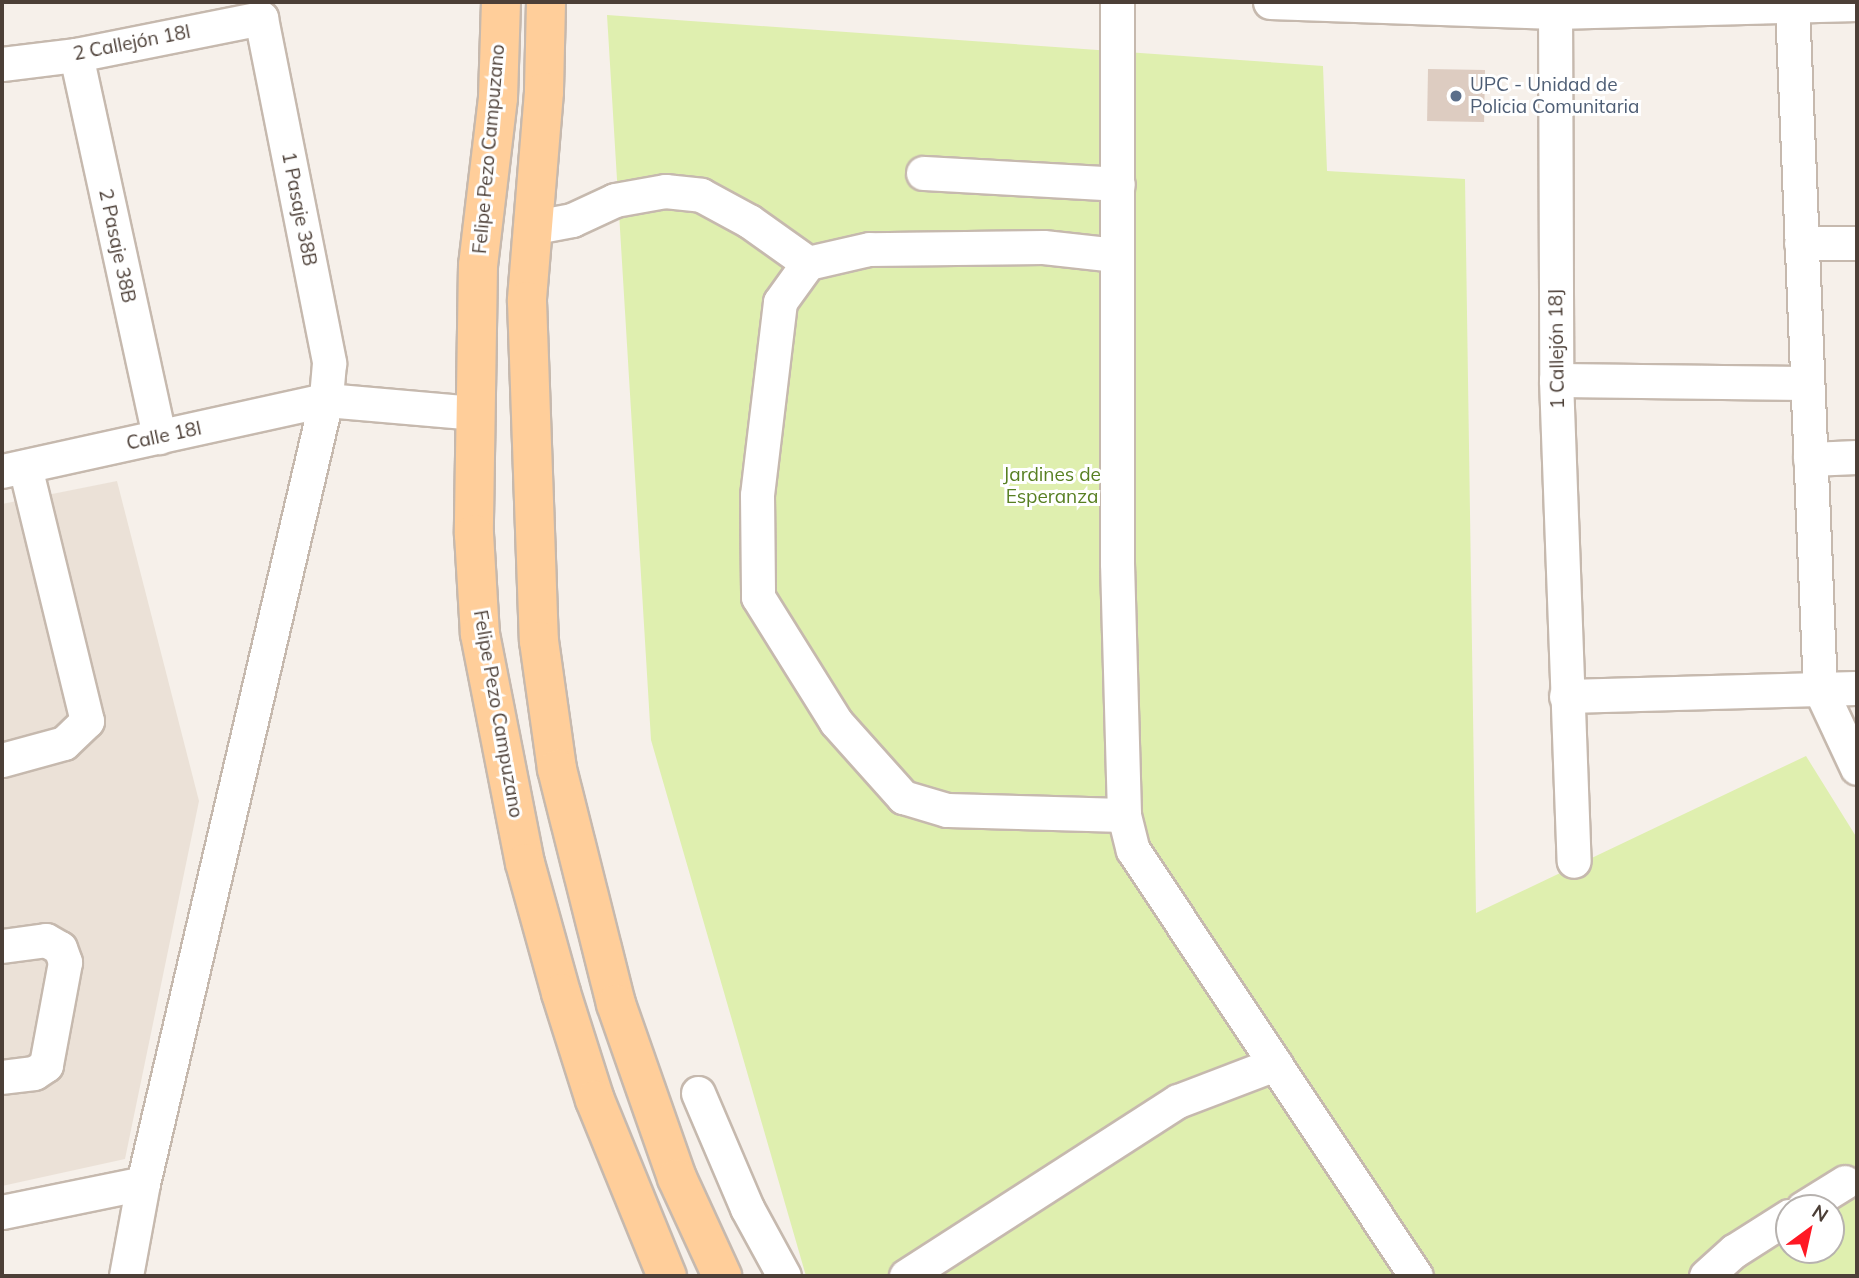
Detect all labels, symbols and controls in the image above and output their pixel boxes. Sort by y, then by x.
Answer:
street label: 2 Callejón 18I [71,20,193,66]
street label: Felipe Pezo Campuzano [468,43,510,255]
place label: UPC - Unidad de Policia Comunitaria [1470,74,1639,118]
marker: UPC - Unidad de Policia Comunitaria [1448,88,1464,104]
street label: 1 Pasaje 38B [277,150,321,268]
street label: 2 Pasaje 38B [94,187,140,305]
street label: 1 Callejón 18J [1545,289,1569,409]
street label: Calle 18I [124,417,204,455]
park label: Jardines de Esperanza [1003,464,1101,508]
street label: Felipe Pezo Campuzano [469,608,527,820]
north arrow [1775,1194,1845,1264]
text: N [1808,1199,1833,1227]

